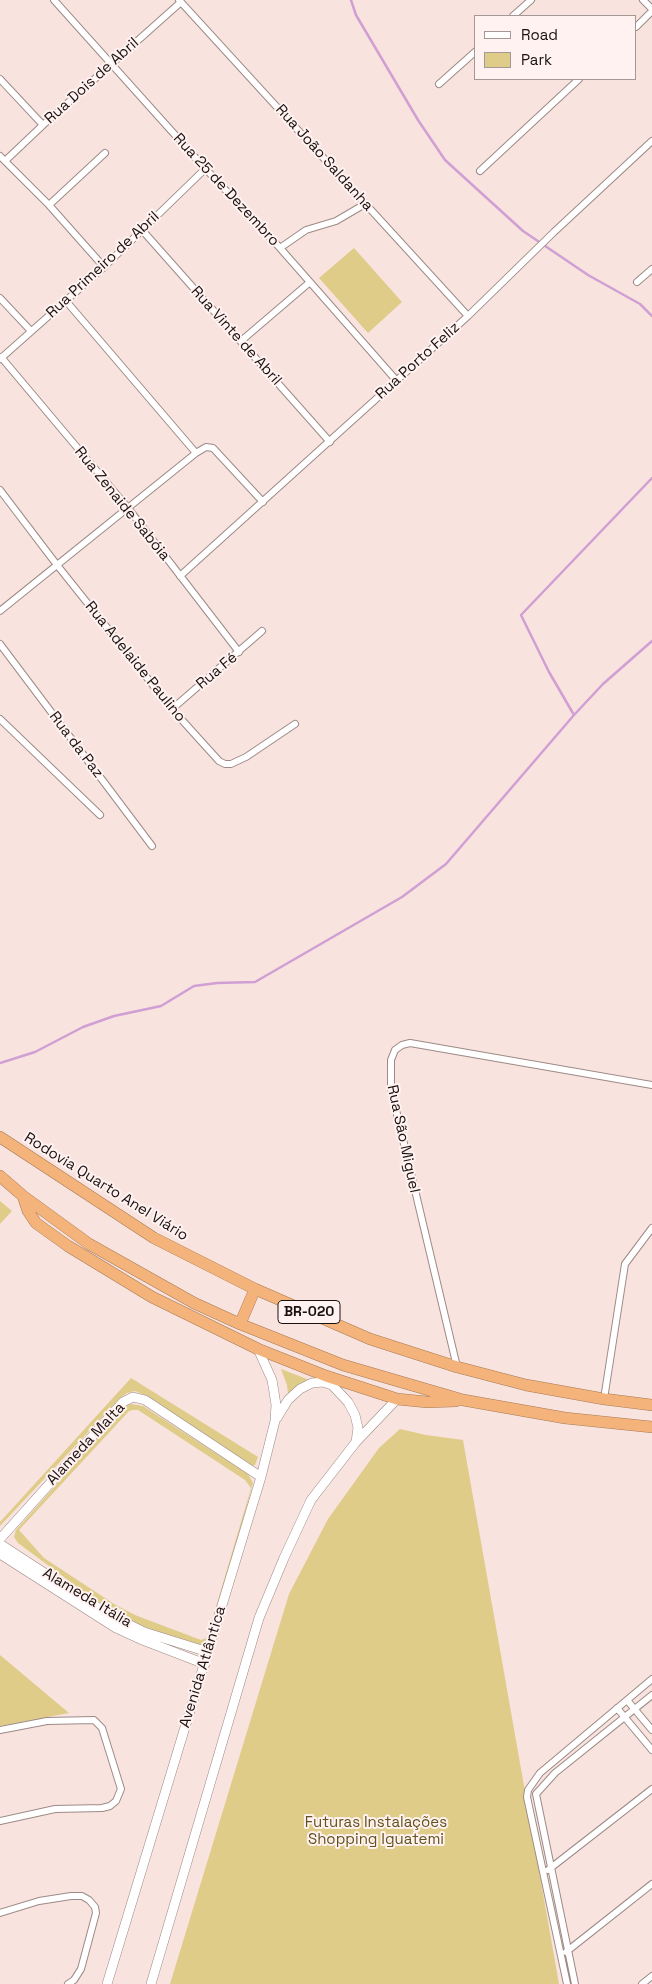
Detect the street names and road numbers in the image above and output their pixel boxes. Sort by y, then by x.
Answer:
street label: Rua Dois de Abril [41,34,143,128]
street label: Rua João Saldanha [271,101,377,215]
street label: Rua 25 de Dezembro [169,130,283,250]
street label: Rua Primeiro de Abril [43,208,163,322]
street label: Rua Vinte de Abril [187,283,285,389]
street label: Rua Porto Feliz [372,319,464,403]
street label: Rua Zenaide Sabóia [71,443,173,565]
street label: Rua Adelaide Paulino [81,598,189,726]
street label: Rua Fé [193,649,241,693]
street label: Rua da Paz [45,708,107,782]
street label: Rua São Miguel [383,1083,423,1195]
street label: Rodovia Quarto Anel Viário [21,1129,191,1245]
road number: BR-020 [278,1300,340,1324]
street label: Alameda Malta [43,1399,129,1489]
street label: Alameda Itália [39,1564,135,1632]
street label: Avenida Atlântica [176,1604,230,1730]

